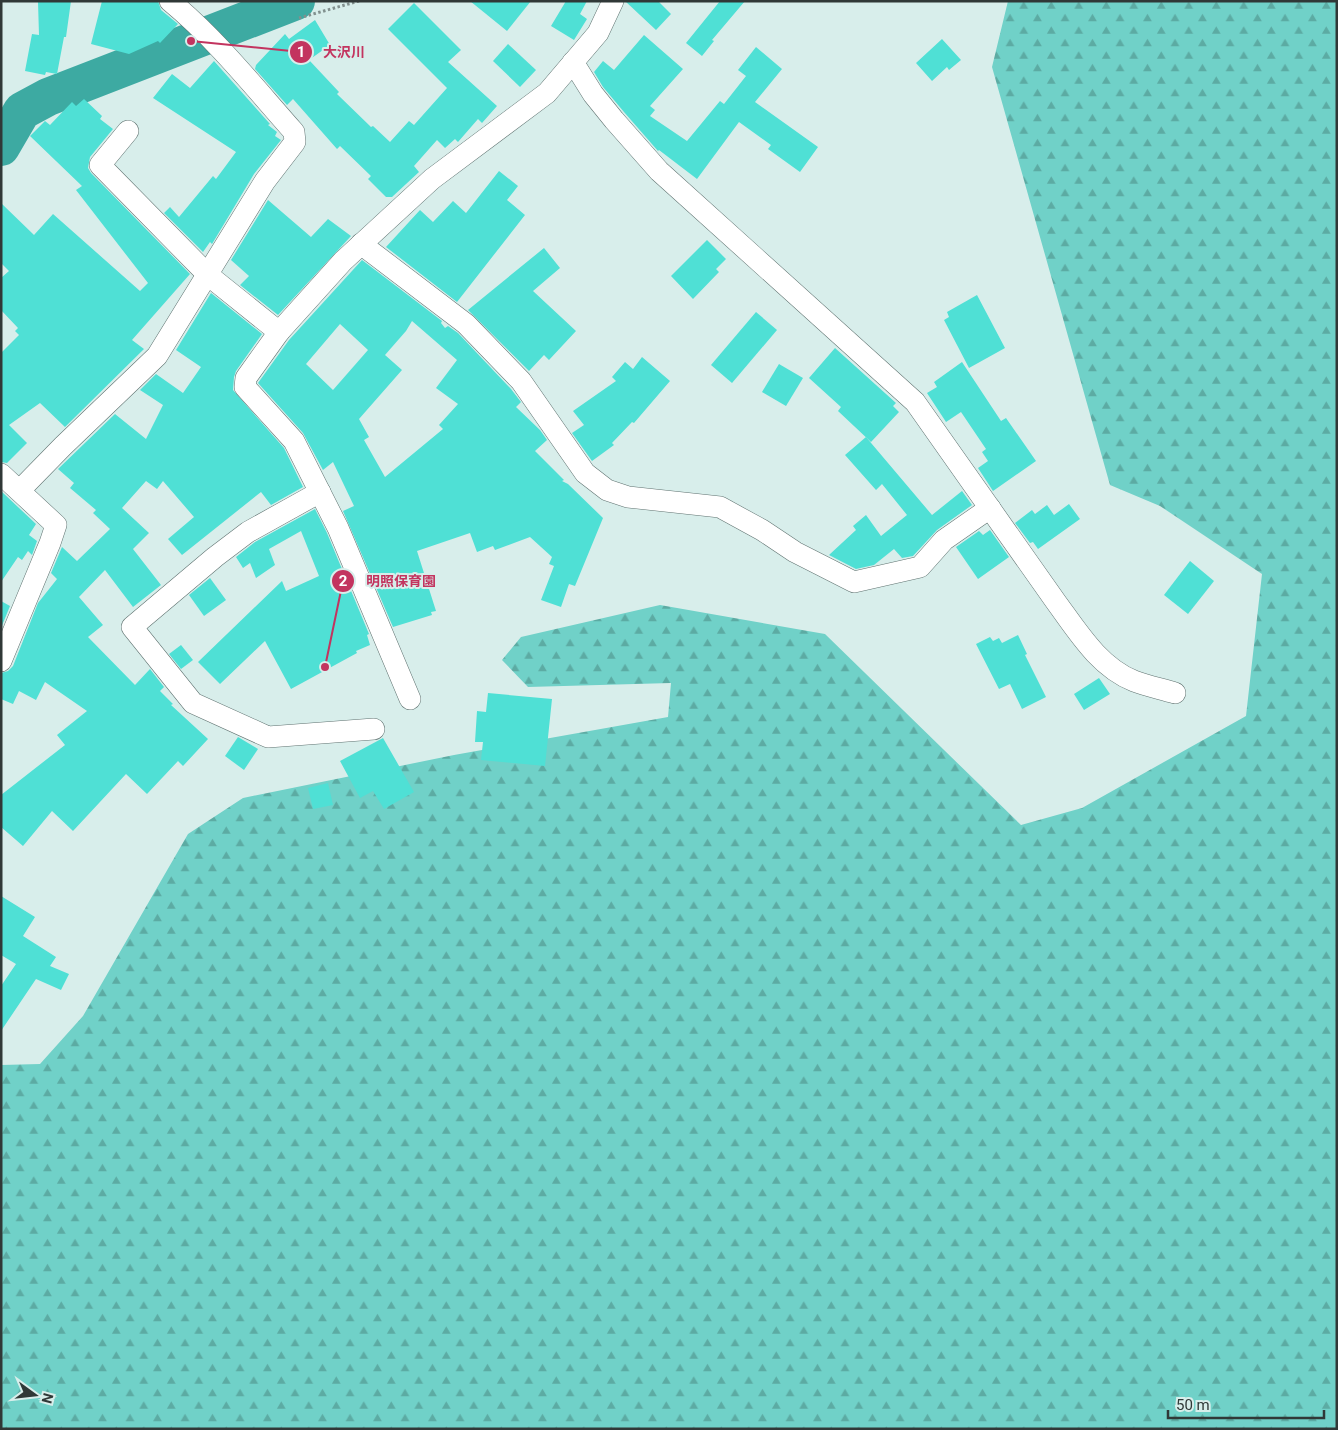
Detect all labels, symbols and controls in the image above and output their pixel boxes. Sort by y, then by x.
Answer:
callout: 大沢川 [288,37,375,66]
text: 1 [297,43,305,61]
text: 大沢川 [323,44,365,60]
callout: 明照保育園 [331,566,446,595]
text: 2 [339,572,348,590]
text: 明照保育園 [366,573,436,589]
north arrow [10,1370,60,1420]
scale bar [1168,1388,1324,1420]
text: N [39,1392,57,1405]
text: 50 m [1176,1396,1210,1414]

